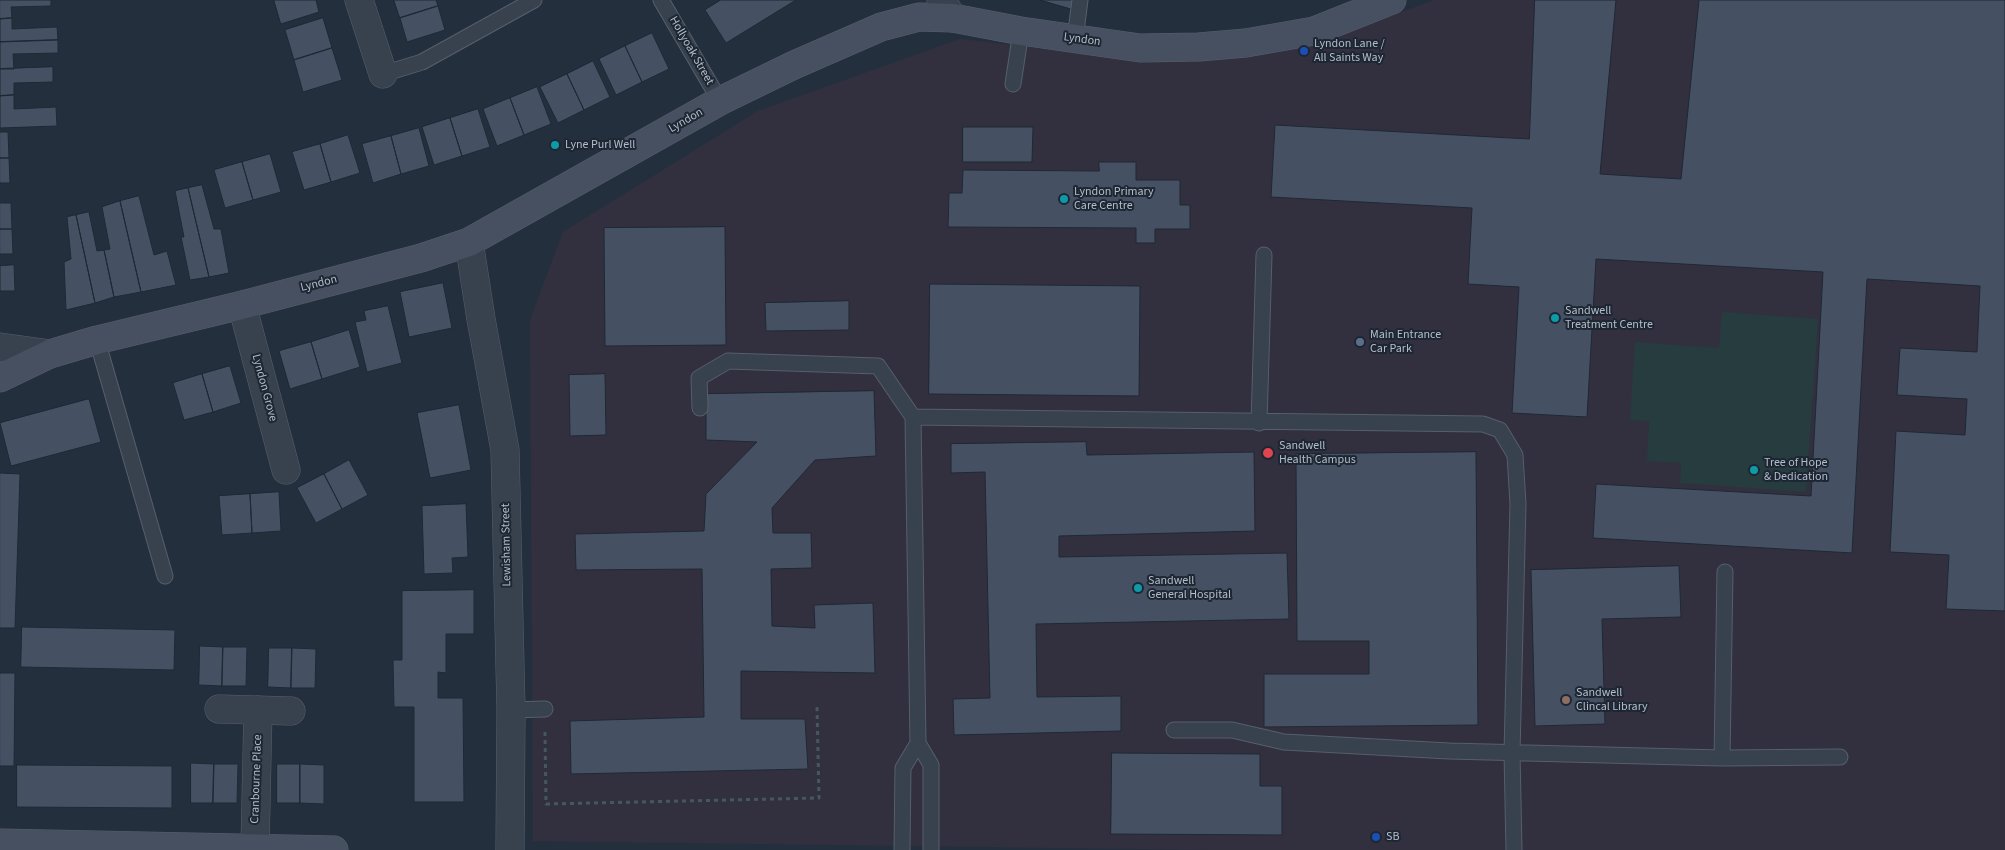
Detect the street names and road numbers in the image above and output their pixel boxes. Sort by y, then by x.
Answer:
street label: Hollyoak Street [666,14,716,88]
street label: Lyndon [1063,30,1101,50]
street label: Lyndon [666,105,706,137]
street label: Lyndon [299,273,339,295]
street label: Lyndon Grove [248,353,280,423]
street label: Lewisham Street [499,503,515,587]
street label: Cranbourne Place [248,734,266,824]

